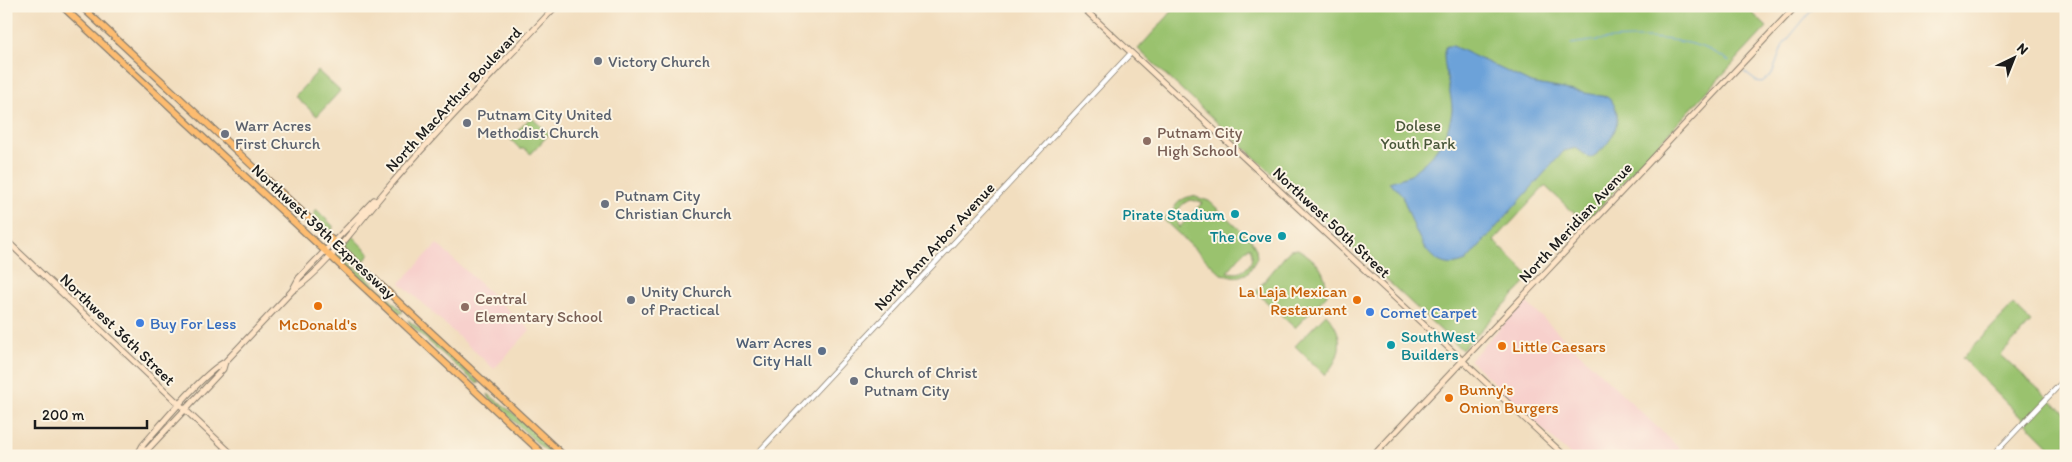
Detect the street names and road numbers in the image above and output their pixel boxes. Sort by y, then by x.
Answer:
street label: North MacArthur Boulevard [381,23,526,176]
street label: North Meridian Avenue [1515,158,1636,286]
street label: Northwest 39th Expressway [248,160,400,303]
street label: Northwest 50th Street [1269,163,1394,282]
street label: North Ann Arbor Avenue [870,178,999,314]
street label: Northwest 36th Street [56,270,179,389]

